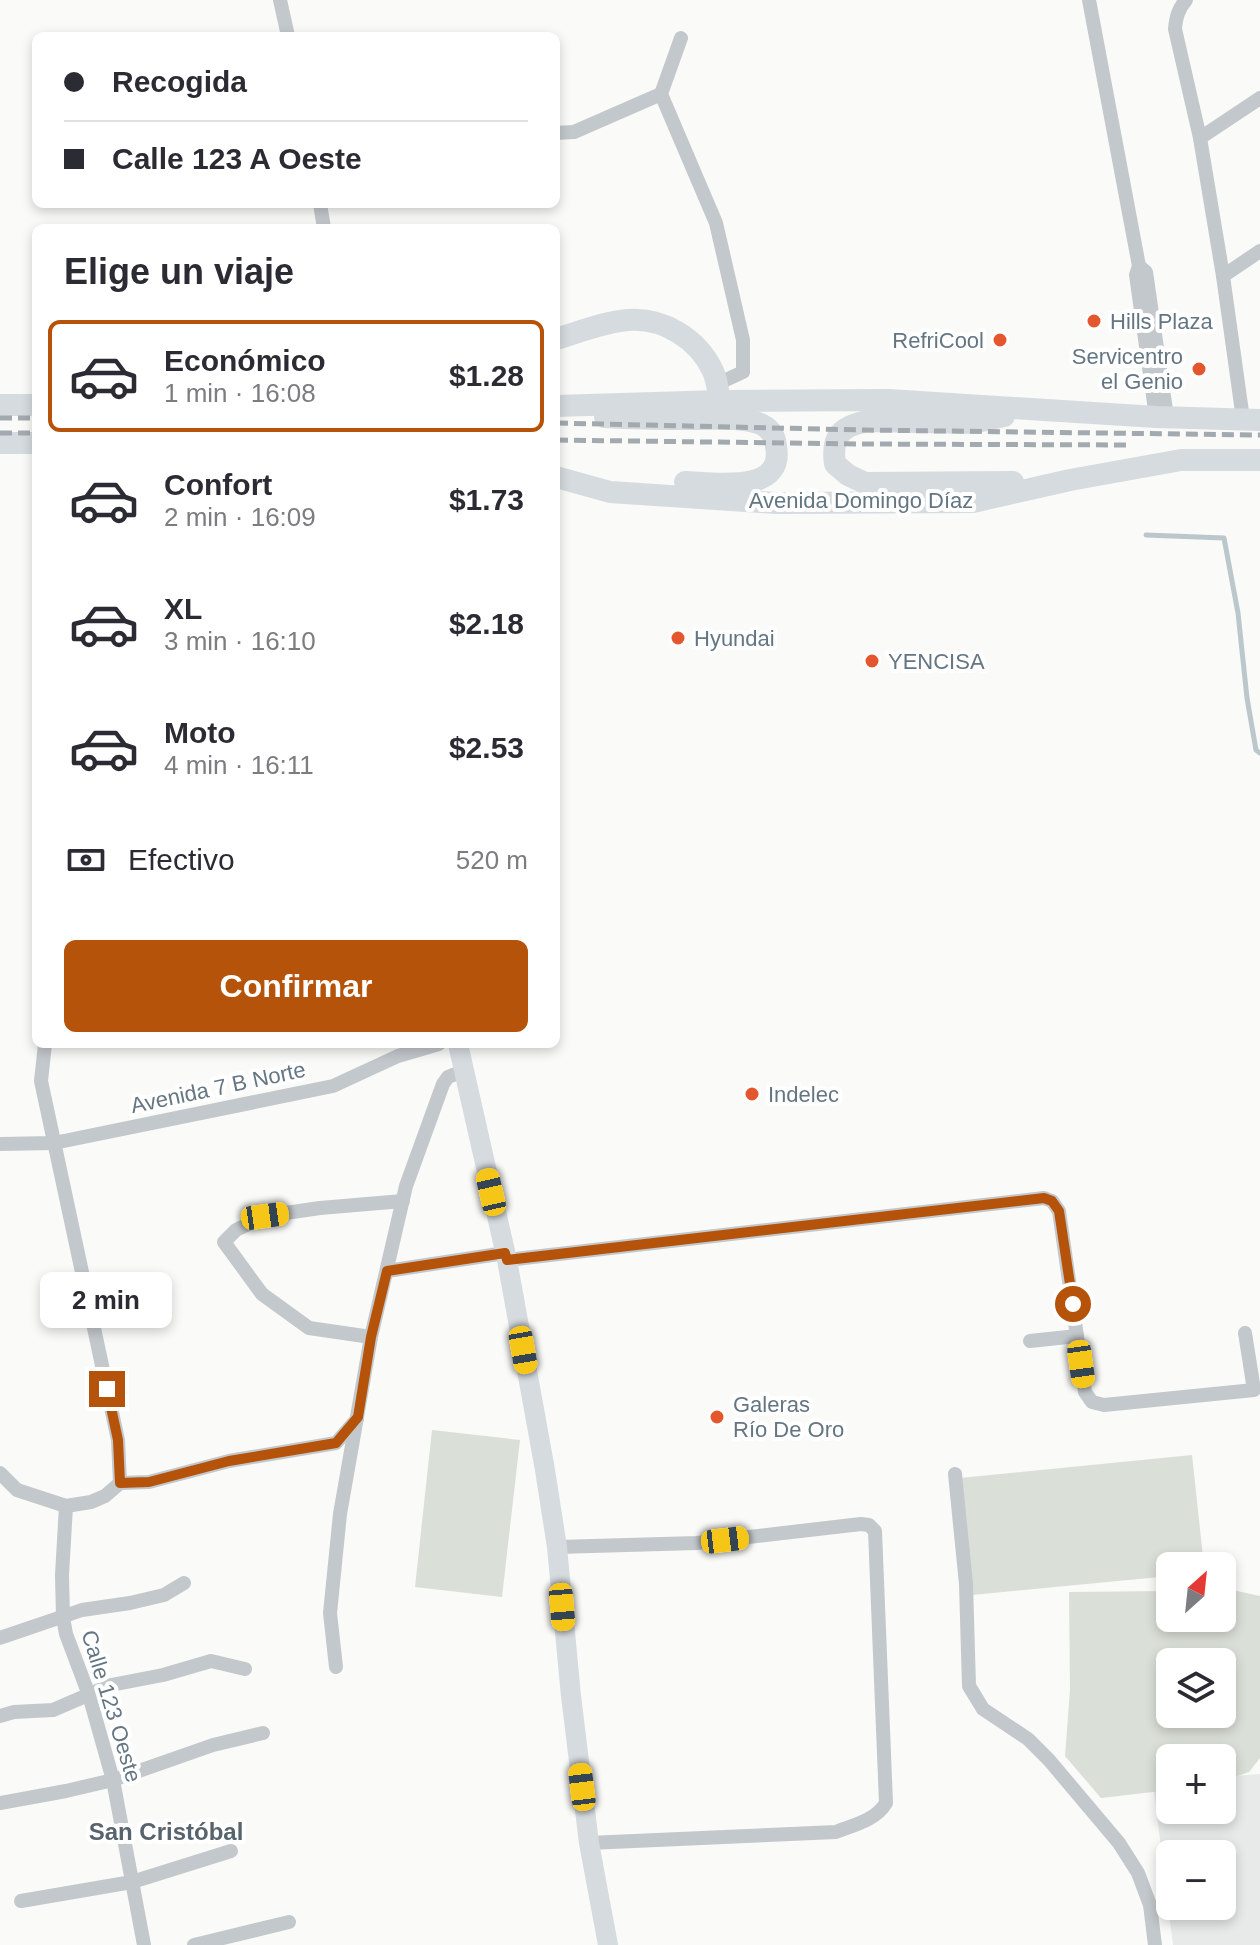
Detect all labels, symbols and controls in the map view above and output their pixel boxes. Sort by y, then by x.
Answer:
text: Recogida [112,65,247,98]
text: Calle 123 A Oeste [112,142,362,175]
text: Elige un viaje [64,251,294,292]
place label: Hills Plaza [1110,309,1213,334]
marker: Hills Plaza [1085,312,1103,330]
place label: RefriCool [892,328,984,353]
marker: RefriCool [991,331,1009,349]
icon: car [68,340,140,412]
text: Económico [164,344,326,377]
place label: Servicentro el Genio [1072,344,1183,394]
text: $1.28 [449,359,524,392]
marker: Servicentro el Genio [1190,360,1208,378]
text: 1 min · 16:08 [164,378,316,408]
icon: car [68,464,140,536]
text: Confort [164,468,272,501]
text: $1.73 [449,483,524,516]
street label: Avenida Domingo Díaz [749,488,973,513]
text: 2 min · 16:09 [164,502,316,532]
icon: car [68,588,140,660]
text: XL [164,592,202,625]
text: $2.18 [449,607,524,640]
text: 3 min · 16:10 [164,626,316,656]
place label: Hyundai [694,626,775,651]
marker: Hyundai [669,629,687,647]
place label: YENCISA [888,649,985,674]
marker: YENCISA [863,652,881,670]
icon: car [68,712,140,784]
text: Moto [164,716,236,749]
text: $2.53 [449,731,524,764]
text: 4 min · 16:11 [164,750,314,780]
icon: cash [64,838,108,882]
text: Efectivo [128,843,235,876]
text: 520 m [456,845,528,875]
button: Confirmar [64,940,528,1032]
street label: Avenida 7 B Norte [128,1057,308,1118]
place label: Indelec [768,1082,839,1107]
marker: Indelec [743,1085,761,1103]
car [474,1166,508,1218]
car [240,1201,290,1231]
callout: 2 min [41,1273,173,1329]
text: 2 min [72,1285,140,1315]
route start [1055,1286,1091,1322]
car [507,1324,539,1376]
car [1066,1339,1096,1389]
route end [89,1371,125,1407]
place label: Galeras Río De Oro [733,1392,844,1442]
marker: Galeras Río De Oro [708,1408,726,1426]
car [700,1525,750,1555]
north arrow [1156,1552,1236,1632]
map controls [1156,1552,1236,1920]
car [548,1582,576,1632]
street label: Calle 123 Oeste [77,1627,147,1785]
button: layers [1156,1648,1236,1728]
button: + [1156,1744,1236,1824]
car [567,1762,597,1812]
district label: San Cristóbal [89,1818,243,1845]
button: − [1156,1840,1236,1920]

